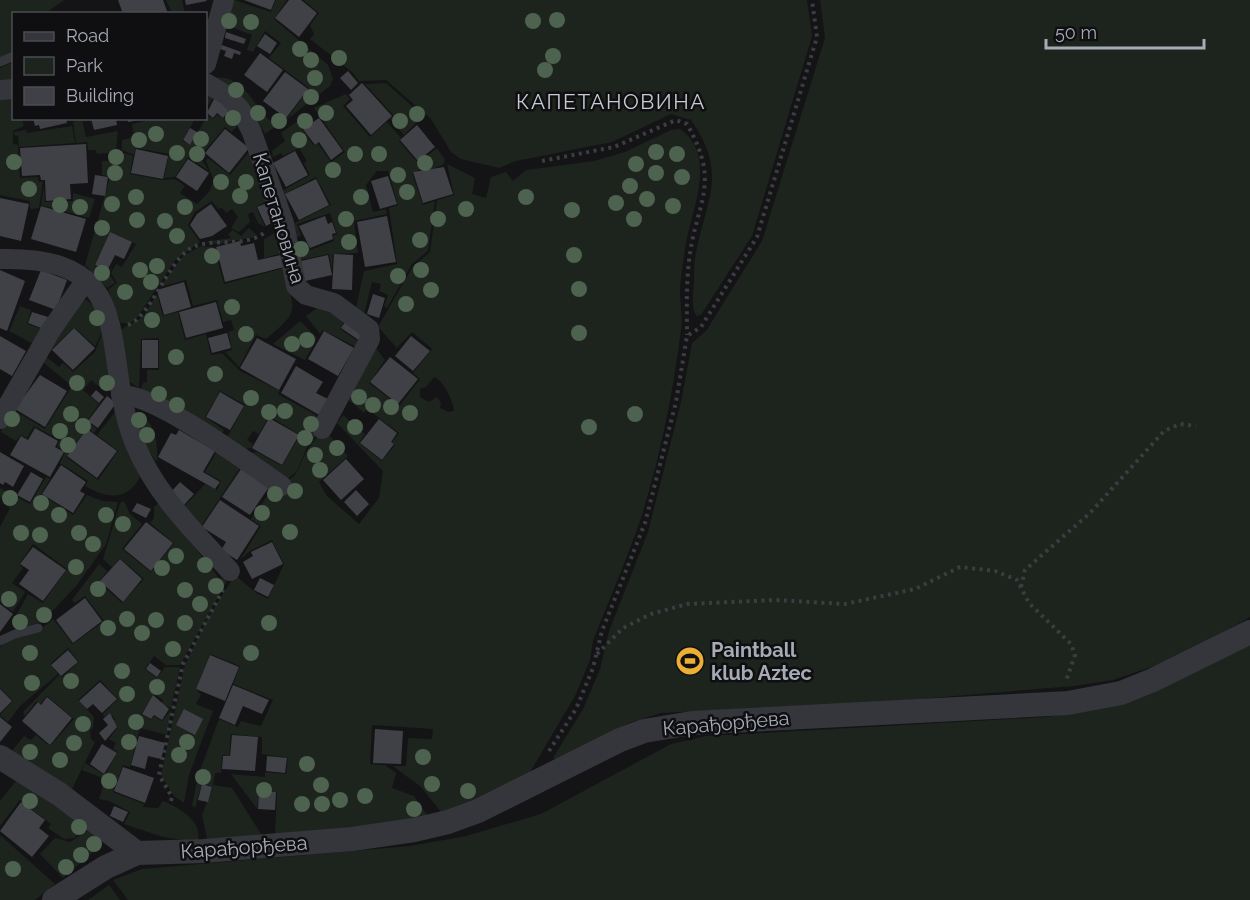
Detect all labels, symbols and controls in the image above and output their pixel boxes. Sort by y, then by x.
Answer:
legend [12,12,207,120]
scale bar [1046,12,1204,50]
text: 50 m [1055,22,1097,43]
text: Road [66,25,109,46]
text: Park [66,55,103,76]
text: Building [66,85,134,106]
district label: КАПЕТАНОВИНА [516,89,706,114]
street label: Капетановина [248,150,310,286]
place label: Paintball klub Aztec [711,638,812,685]
sports icon: Paintball klub Aztec [674,645,706,677]
street label: Карађорђева [662,706,790,740]
street label: Карађорђева [180,831,308,863]

